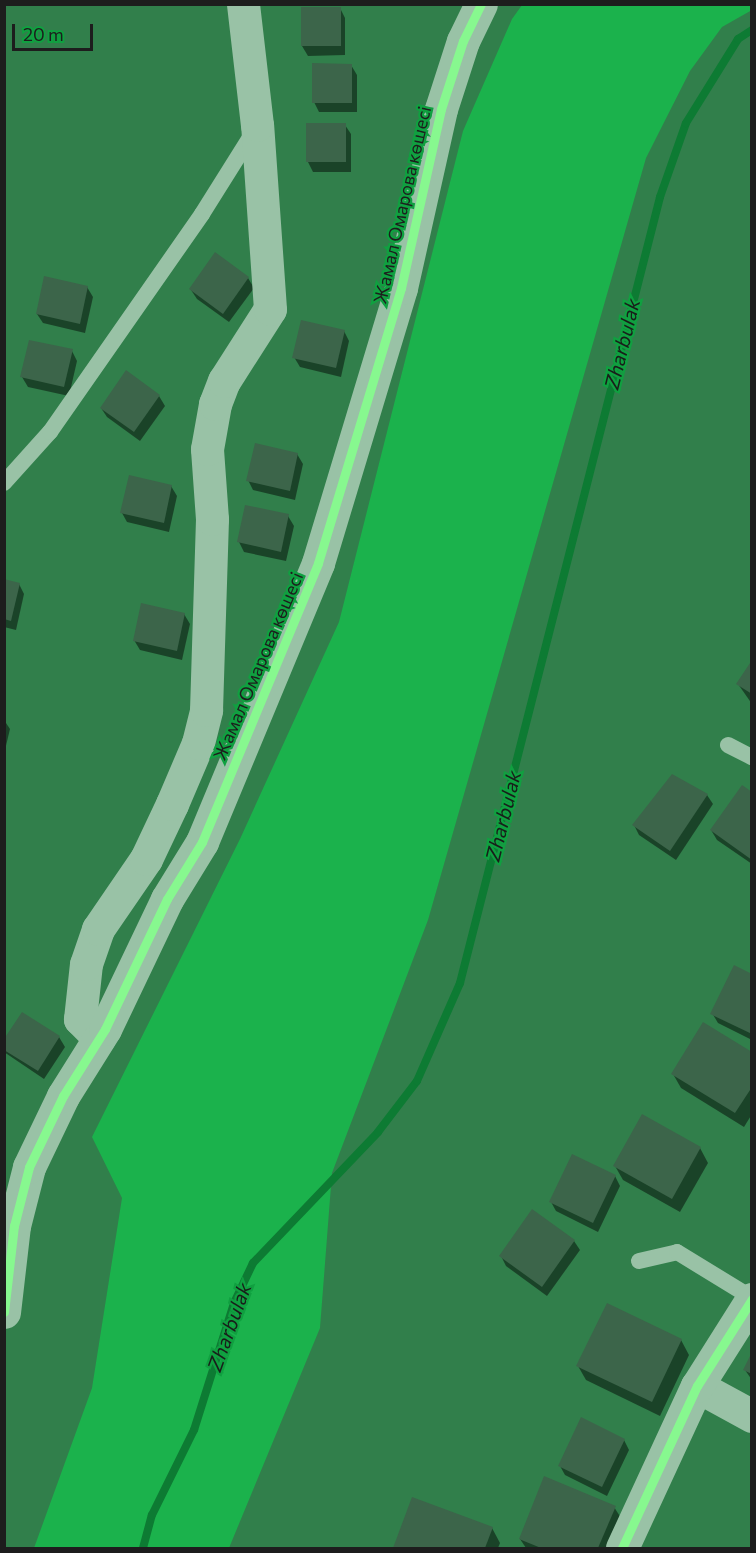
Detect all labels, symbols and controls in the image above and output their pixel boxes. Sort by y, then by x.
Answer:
scale bar [15,12,96,50]
text: 20 m [23,23,64,45]
street label: Жамал Омарова көшесі [369,104,435,306]
water label: Zharbulak [599,296,645,392]
street label: Жамал Омарова көшесі [209,569,307,763]
water label: Zharbulak [480,768,526,864]
water label: Zharbulak [202,1279,256,1375]

